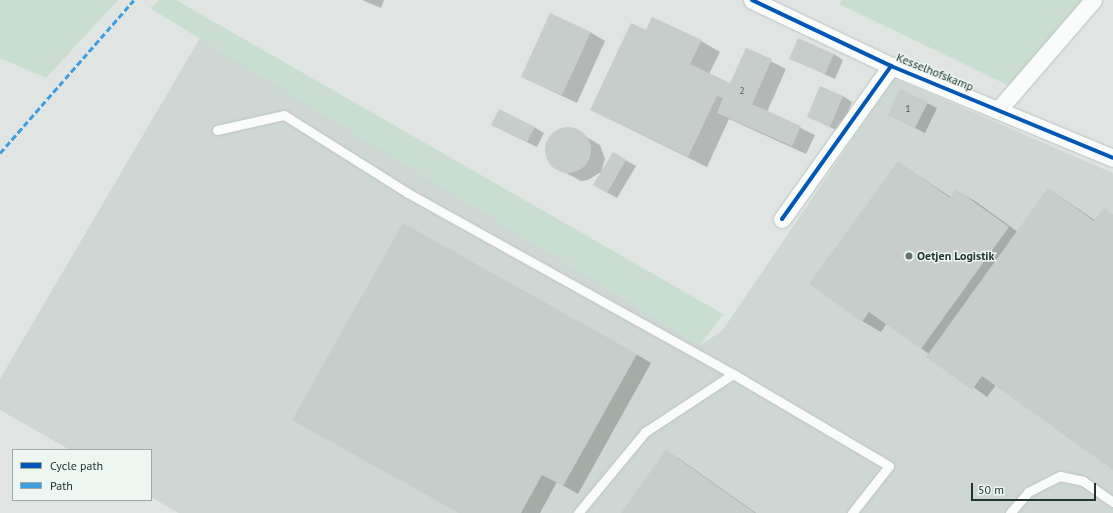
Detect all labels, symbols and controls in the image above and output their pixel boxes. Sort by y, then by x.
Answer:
street label: Kesselhofskamp [894,50,976,94]
house number: 2 [739,85,745,97]
house number: 1 [905,103,911,115]
place label: Oetjen Logistik [917,249,994,263]
marker: Oetjen Logistik [904,251,914,261]
legend [12,449,152,501]
text: Cycle path [50,458,103,473]
scale bar [973,475,1098,501]
text: Path [50,478,73,493]
text: 50 m [978,482,1004,497]

